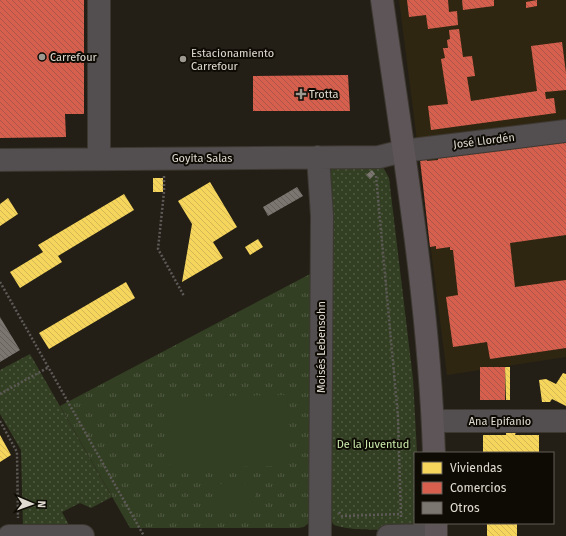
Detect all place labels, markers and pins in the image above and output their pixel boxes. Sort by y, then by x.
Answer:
place label: Estacionamiento Carrefour [191,47,274,73]
place label: Carrefour [50,51,98,64]
marker: Carrefour [37,52,47,62]
marker: Estacionamiento Carrefour [178,54,188,64]
place label: Trotta [309,88,339,101]
marker: Trotta [296,89,306,99]

